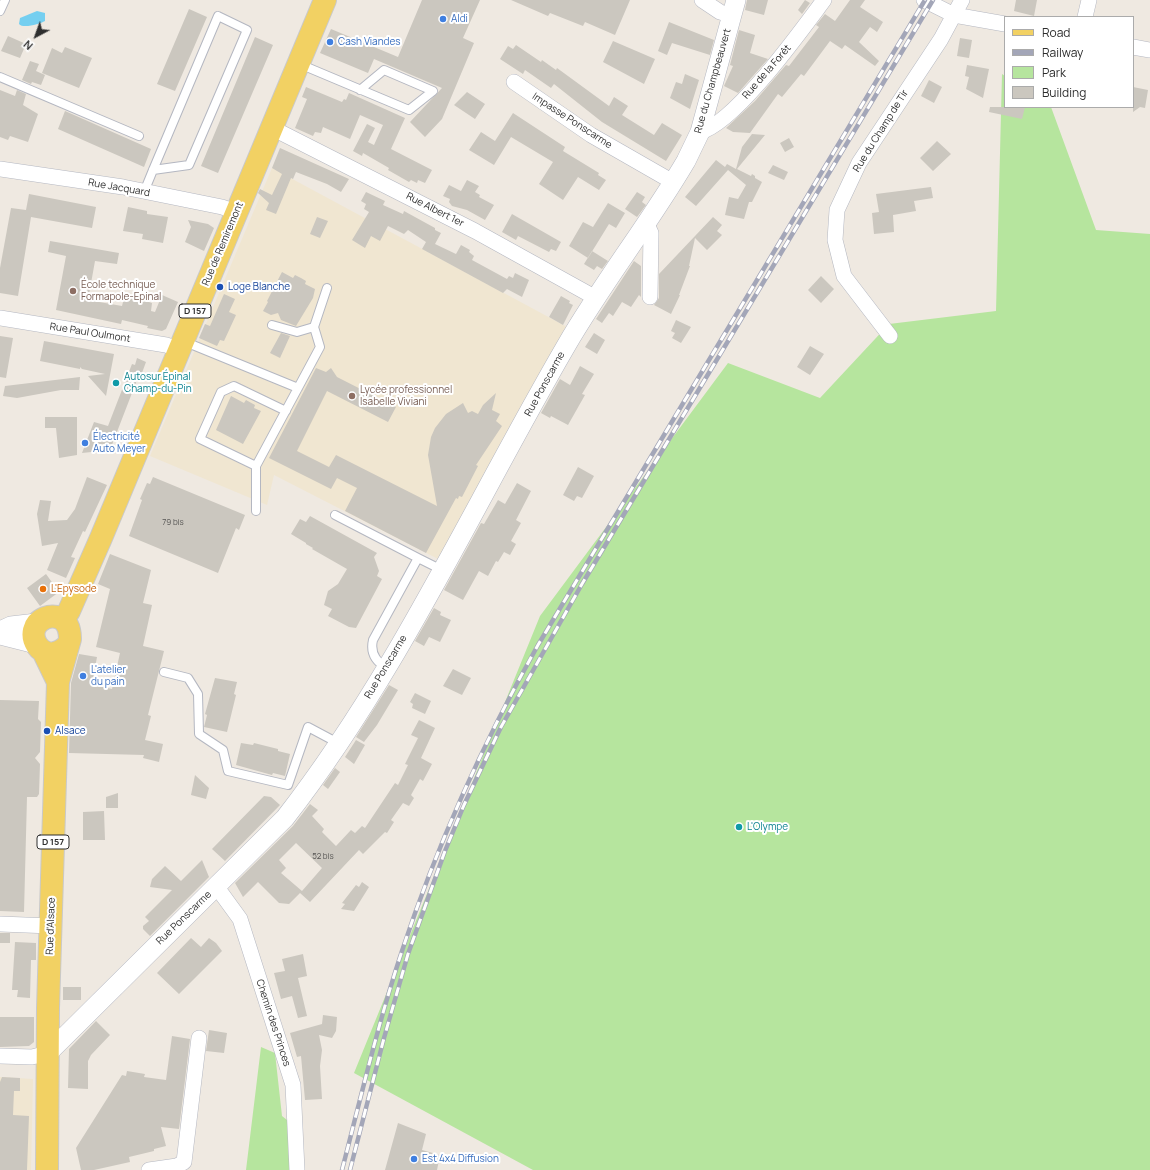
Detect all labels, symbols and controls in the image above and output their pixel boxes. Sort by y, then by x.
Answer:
place label: Aldi [451,13,468,25]
marker: Aldi [438,14,448,24]
north arrow [16,16,56,56]
legend [1004,16,1134,108]
text: Road [1042,24,1070,41]
street label: Rue du Champbeauvert [692,27,734,135]
place label: Cash Viandes [338,36,401,48]
text: N [20,37,36,54]
marker: Cash Viandes [325,37,335,47]
street label: Rue de la Forêt [740,42,794,102]
text: Railway [1042,44,1083,61]
text: Park [1042,64,1066,81]
text: Building [1042,84,1086,101]
street label: Rue du Champ de Tir [851,88,911,174]
street label: Impasse Ponscarme [530,91,614,151]
street label: Rue Jacquard [87,177,151,199]
street label: Rue Albert 1er [404,190,466,230]
street label: Rue de Remiremont [200,200,246,288]
place label: École technique Formapole-Epinal [81,279,161,302]
place label: Loge Blanche [228,281,290,293]
marker: Loge Blanche [215,282,225,292]
marker: École technique Formapole-Epinal [68,286,78,296]
road number: D 157 [179,304,211,318]
street label: Rue Paul Oulmont [49,321,131,345]
street label: Rue Ponscarme [522,350,568,418]
place label: Autosur Épinal Champ-du-Pin [124,371,192,394]
marker: Autosur Épinal Champ-du-Pin [111,378,121,388]
place label: Lycée professionnel Isabelle Viviani [360,384,452,408]
marker: Lycée professionnel Isabelle Viviani [347,391,357,401]
place label: Électricité Auto Meyer [93,431,146,454]
marker: Électricité Auto Meyer [80,438,90,448]
house number: 79 bis [162,518,184,528]
place label: L'Epysode [51,583,97,595]
marker: L'Epysode [38,584,48,594]
street label: Rue Ponscarme [362,633,410,701]
place label: L'atelier du pain [91,664,126,688]
marker: L'atelier du pain [78,671,88,681]
place label: Alsace [55,725,86,737]
marker: Alsace [42,726,52,736]
place label: L'Olympe [747,821,788,833]
marker: L'Olympe [734,822,744,832]
road number: D 157 [37,835,69,849]
house number: 52 bis [312,852,334,862]
street label: Rue Ponscarme [154,889,214,947]
street label: Rue d'Alsace [44,897,58,955]
street label: Chemin des Princes [253,978,293,1068]
place label: Est 4x4 Diffusion [422,1153,499,1165]
marker: Est 4x4 Diffusion [409,1154,419,1164]

